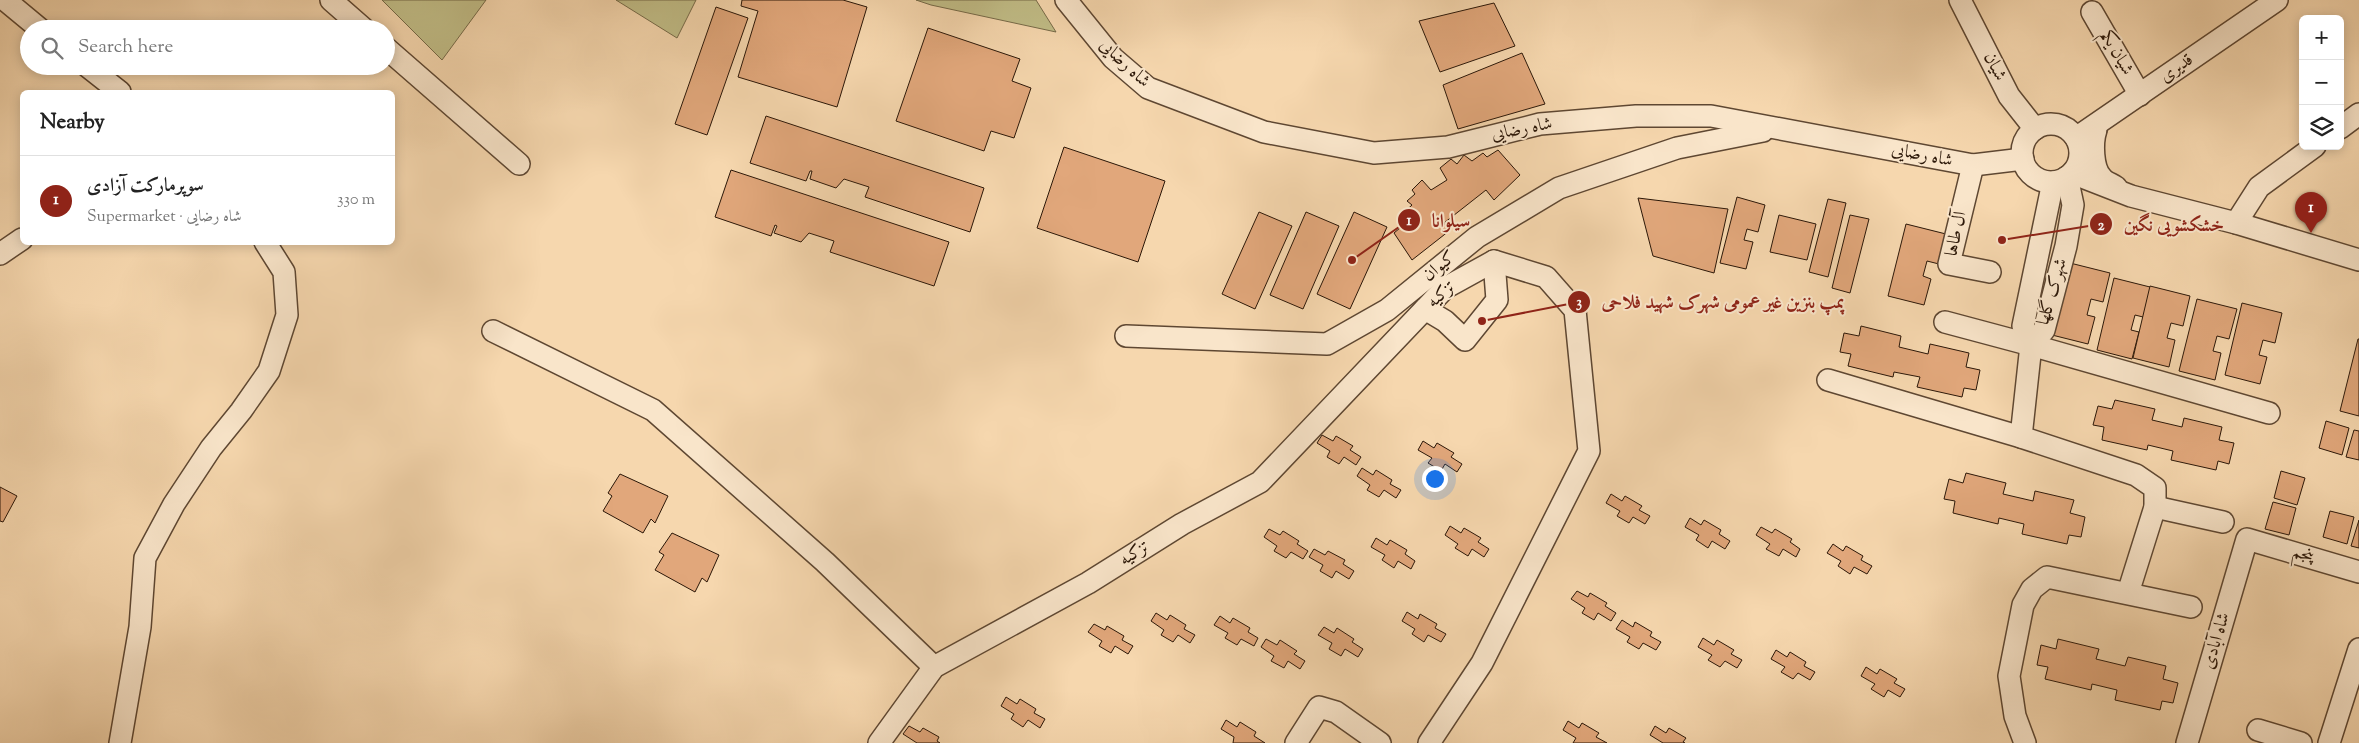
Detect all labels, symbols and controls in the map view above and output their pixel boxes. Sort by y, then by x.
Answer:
map controls [2299,15,2344,150]
button: + [2299,15,2344,60]
search box [20,20,395,75]
street label: شیان یکم [2091,25,2139,82]
street label: شاه رضایی [1092,33,1156,95]
icon: search [38,34,66,62]
text: Search here [78,34,173,61]
street label: شیان [1976,48,2012,86]
street label: قدیری [2155,48,2199,90]
button: − [2299,60,2344,105]
button: layers [2299,105,2344,150]
text: Nearby [40,108,105,138]
street label: شاه رضایی [1489,111,1555,149]
street label: شاه رضایی [1889,137,1955,175]
text: سوپرمارکت آزادی [87,173,204,200]
text: 1 [53,189,59,212]
text: 330 m [337,189,375,212]
pin: 1 [2295,192,2327,233]
callout: سیلوانا [1397,203,1480,237]
text: Supermarket · شاه رضایی [87,206,242,229]
street label: آل طاها [1940,207,1975,259]
callout: خشکشویی نگین [2088,207,2234,241]
text: سیلوانا [1432,209,1470,236]
text: 1 [1406,211,1412,232]
text: خشکشویی نگین [2124,212,2224,240]
text: 2 [2097,216,2105,237]
street label: کیوان [1418,245,1462,289]
street label: شهرک گلها [2031,255,2075,329]
street label: تزکیه [1422,275,1462,315]
callout: پمپ بنزین غیر عمومی شهرک شهید فلاحی [1566,285,1854,319]
text: پمپ بنزین غیر عمومی شهرک شهید فلاحی [1601,290,1845,317]
text: 3 [1576,293,1582,314]
your location [1422,466,1448,492]
street label: تزکیه [1115,535,1155,573]
street label: پنجم [2288,540,2318,573]
street label: شاه آبادی [2196,609,2238,673]

